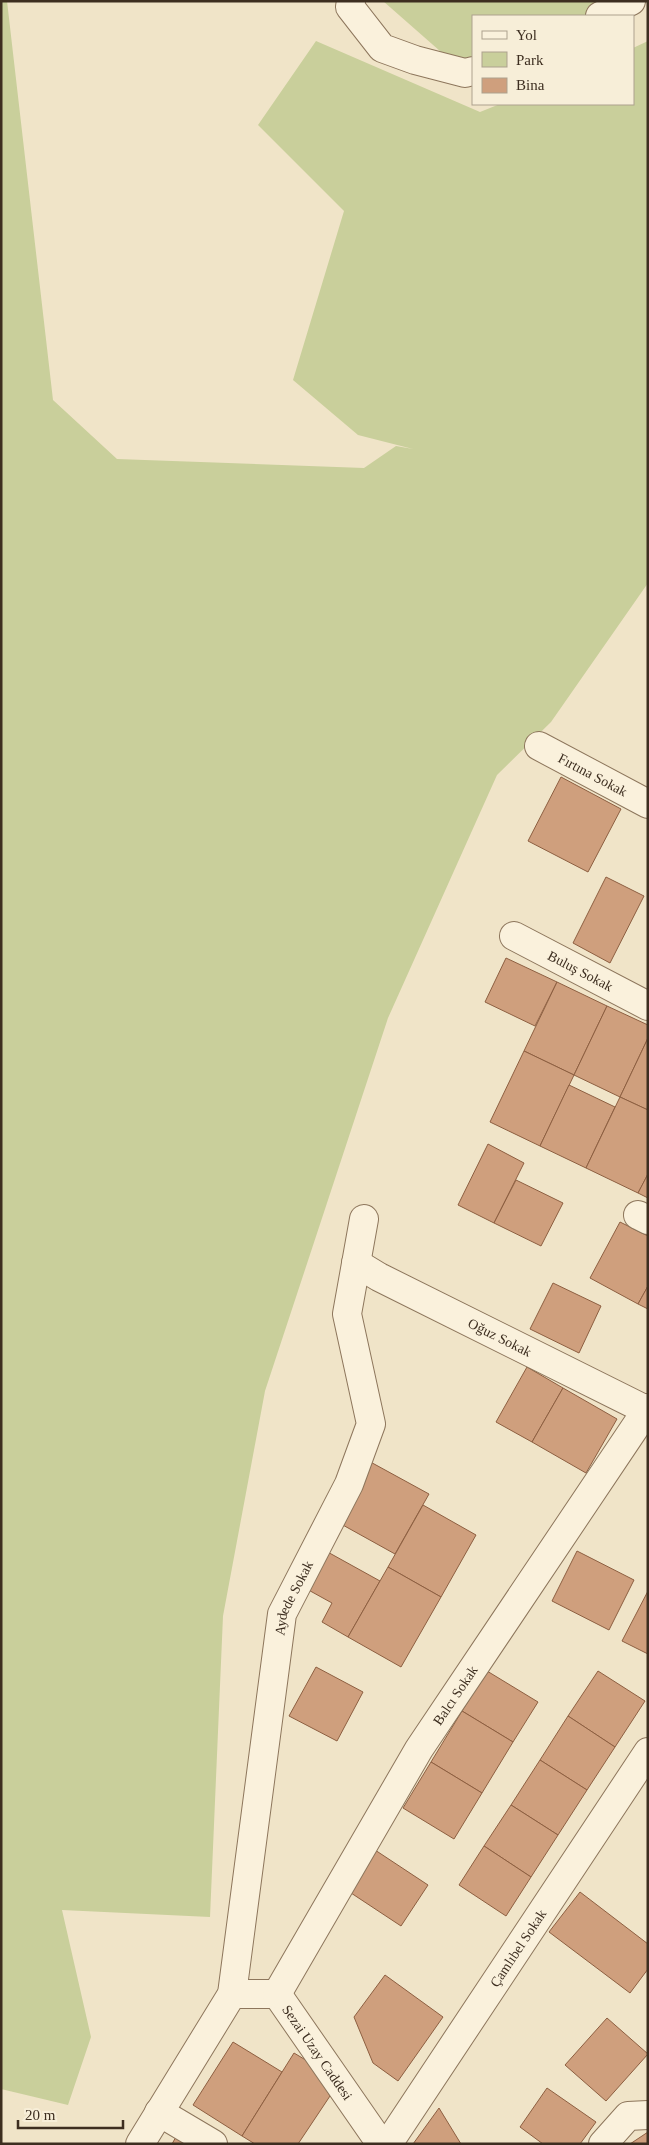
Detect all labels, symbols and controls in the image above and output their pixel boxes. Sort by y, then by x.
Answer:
legend [472,15,634,105]
text: Yol [516,27,537,43]
text: Park [516,52,544,68]
text: Bina [516,77,545,93]
street label: Fırtına Sokak [556,751,630,800]
street label: Buluş Sokak [545,948,615,994]
street label: Oğuz Sokak [466,1316,534,1360]
street label: Aydede Sokak [272,1558,316,1636]
street label: Balcı Sokak [430,1663,481,1728]
street label: Çamlıbel Sokak [487,1907,549,1990]
street label: Sezai Uzay Caddesi [279,2002,355,2103]
scale bar [18,2098,122,2130]
text: 20 m [25,2107,56,2123]

